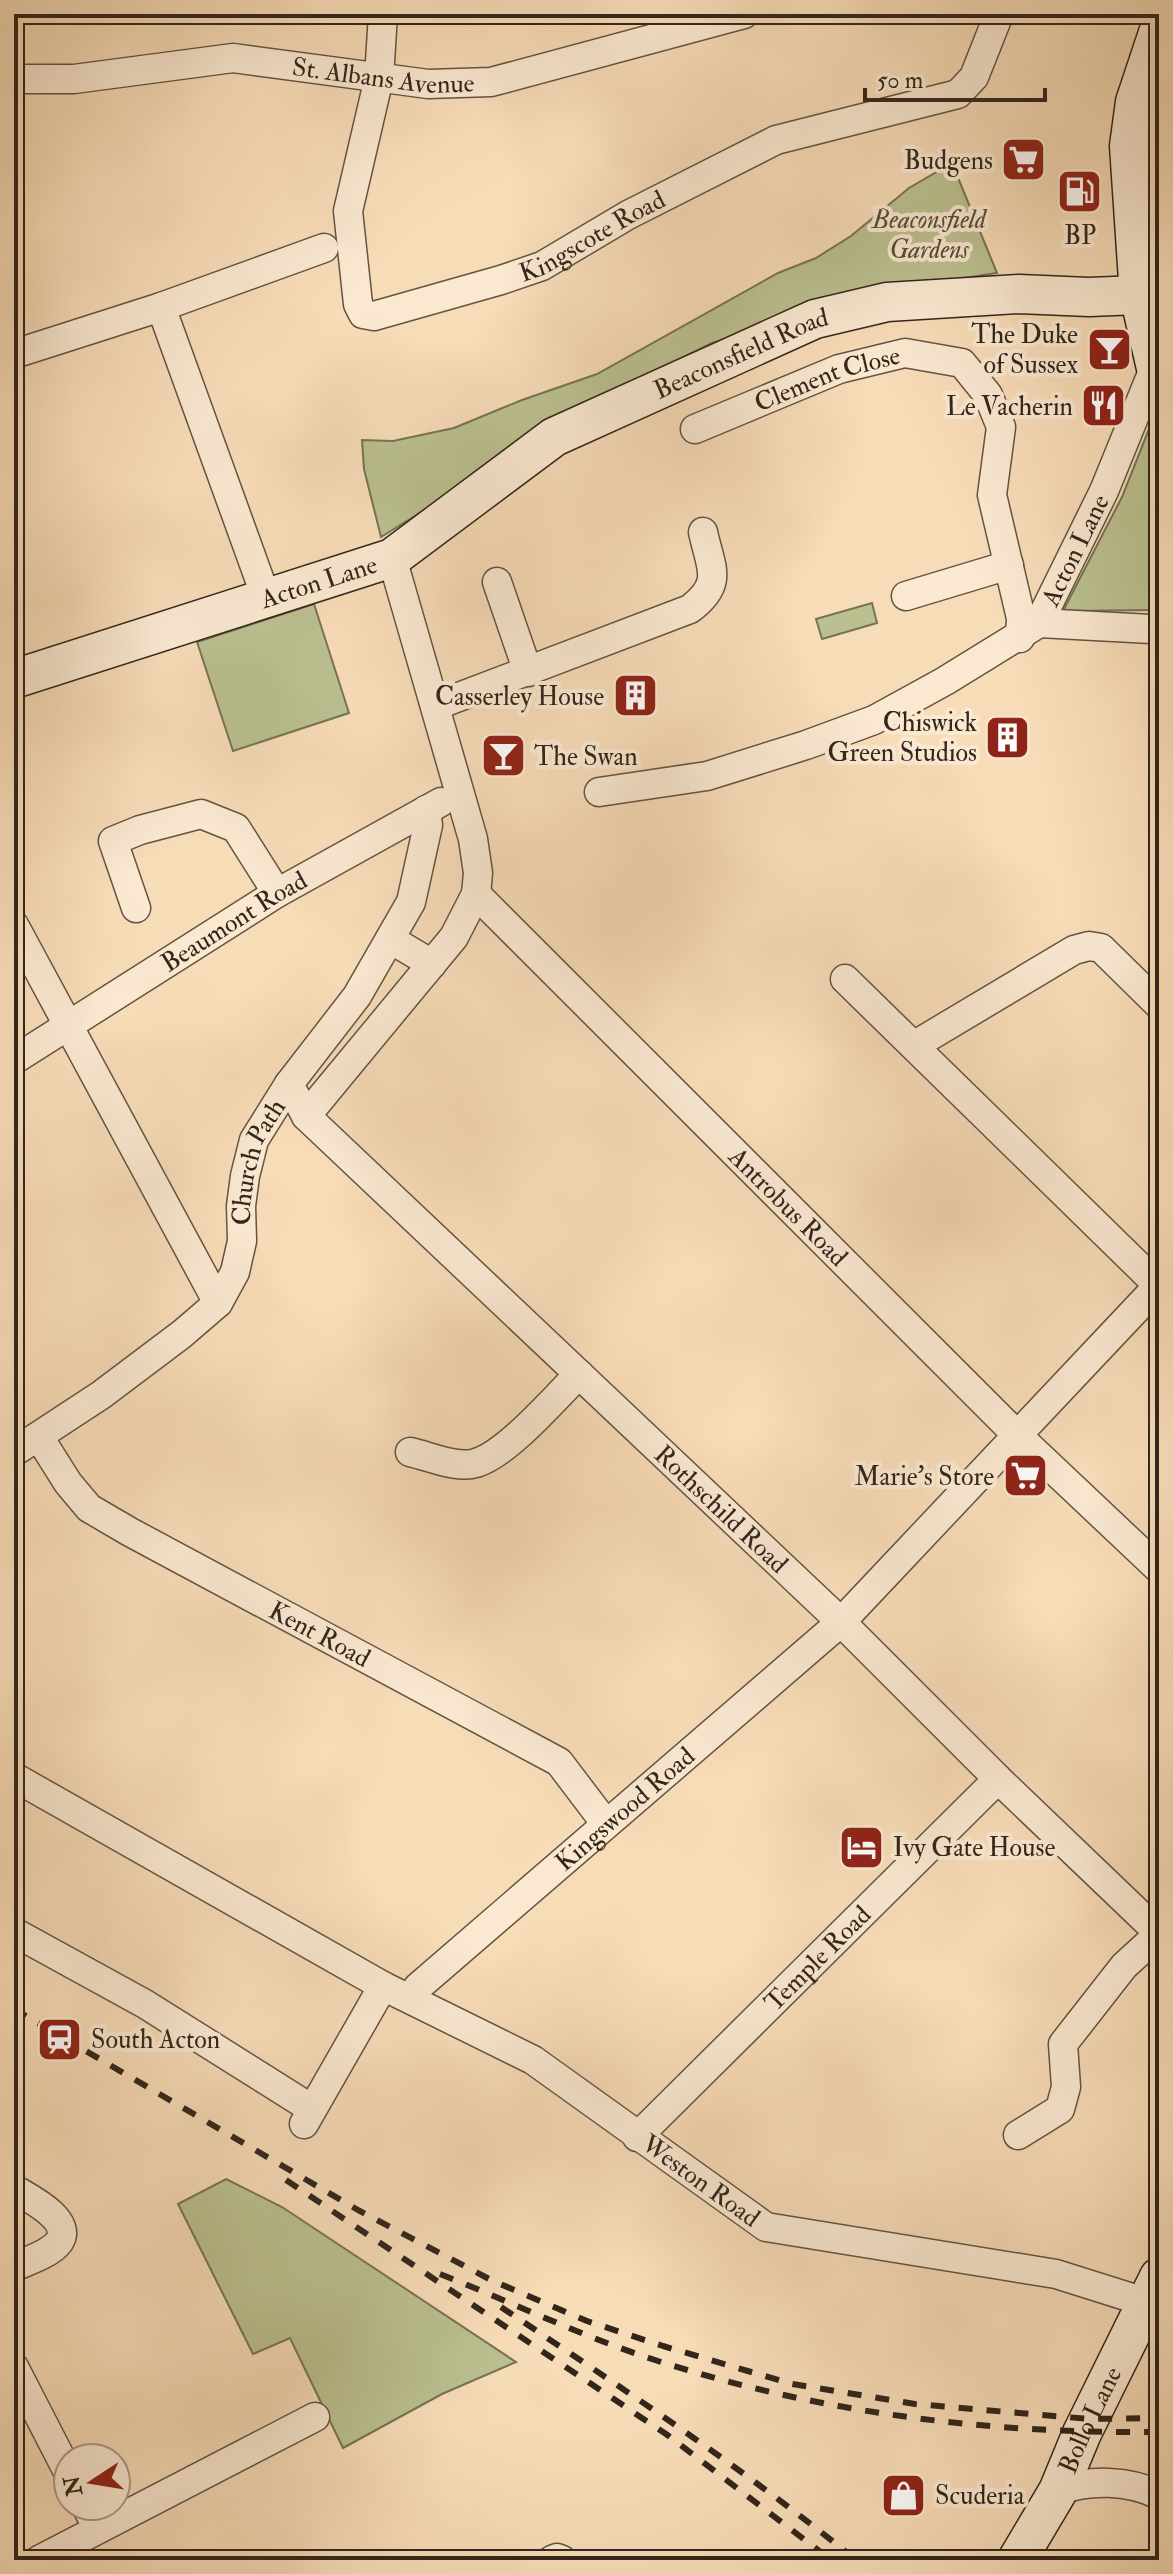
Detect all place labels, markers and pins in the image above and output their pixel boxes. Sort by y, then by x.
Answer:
supermarket icon: Budgens [1000,136,1048,184]
place label: Budgens [904,145,993,177]
fuel station icon: BP [1056,168,1104,216]
place label: BP [1064,220,1096,252]
place label: The Duke of Sussex [971,319,1078,381]
bar icon: The Duke of Sussex [1085,325,1133,373]
restaurant icon: Le Vacherin [1080,382,1128,430]
place label: Le Vacherin [946,391,1073,423]
building icon: Casserley House [611,672,659,720]
place label: Casserley House [435,681,604,713]
place label: Chiswick Green Studios [828,707,978,769]
building icon: Chiswick Green Studios [984,713,1032,761]
bar icon: The Swan [479,732,527,780]
place label: The Swan [534,741,638,773]
supermarket icon: Marie's Store [1001,1452,1049,1500]
place label: Marie's Store [855,1461,994,1493]
hotel icon: Ivy Gate House [838,1823,886,1871]
place label: Ivy Gate House [893,1832,1055,1864]
station icon: South Acton [36,2015,84,2063]
place label: South Acton [91,2024,220,2056]
shop icon: Scuderia [880,2471,928,2519]
place label: Scuderia [935,2480,1025,2512]

